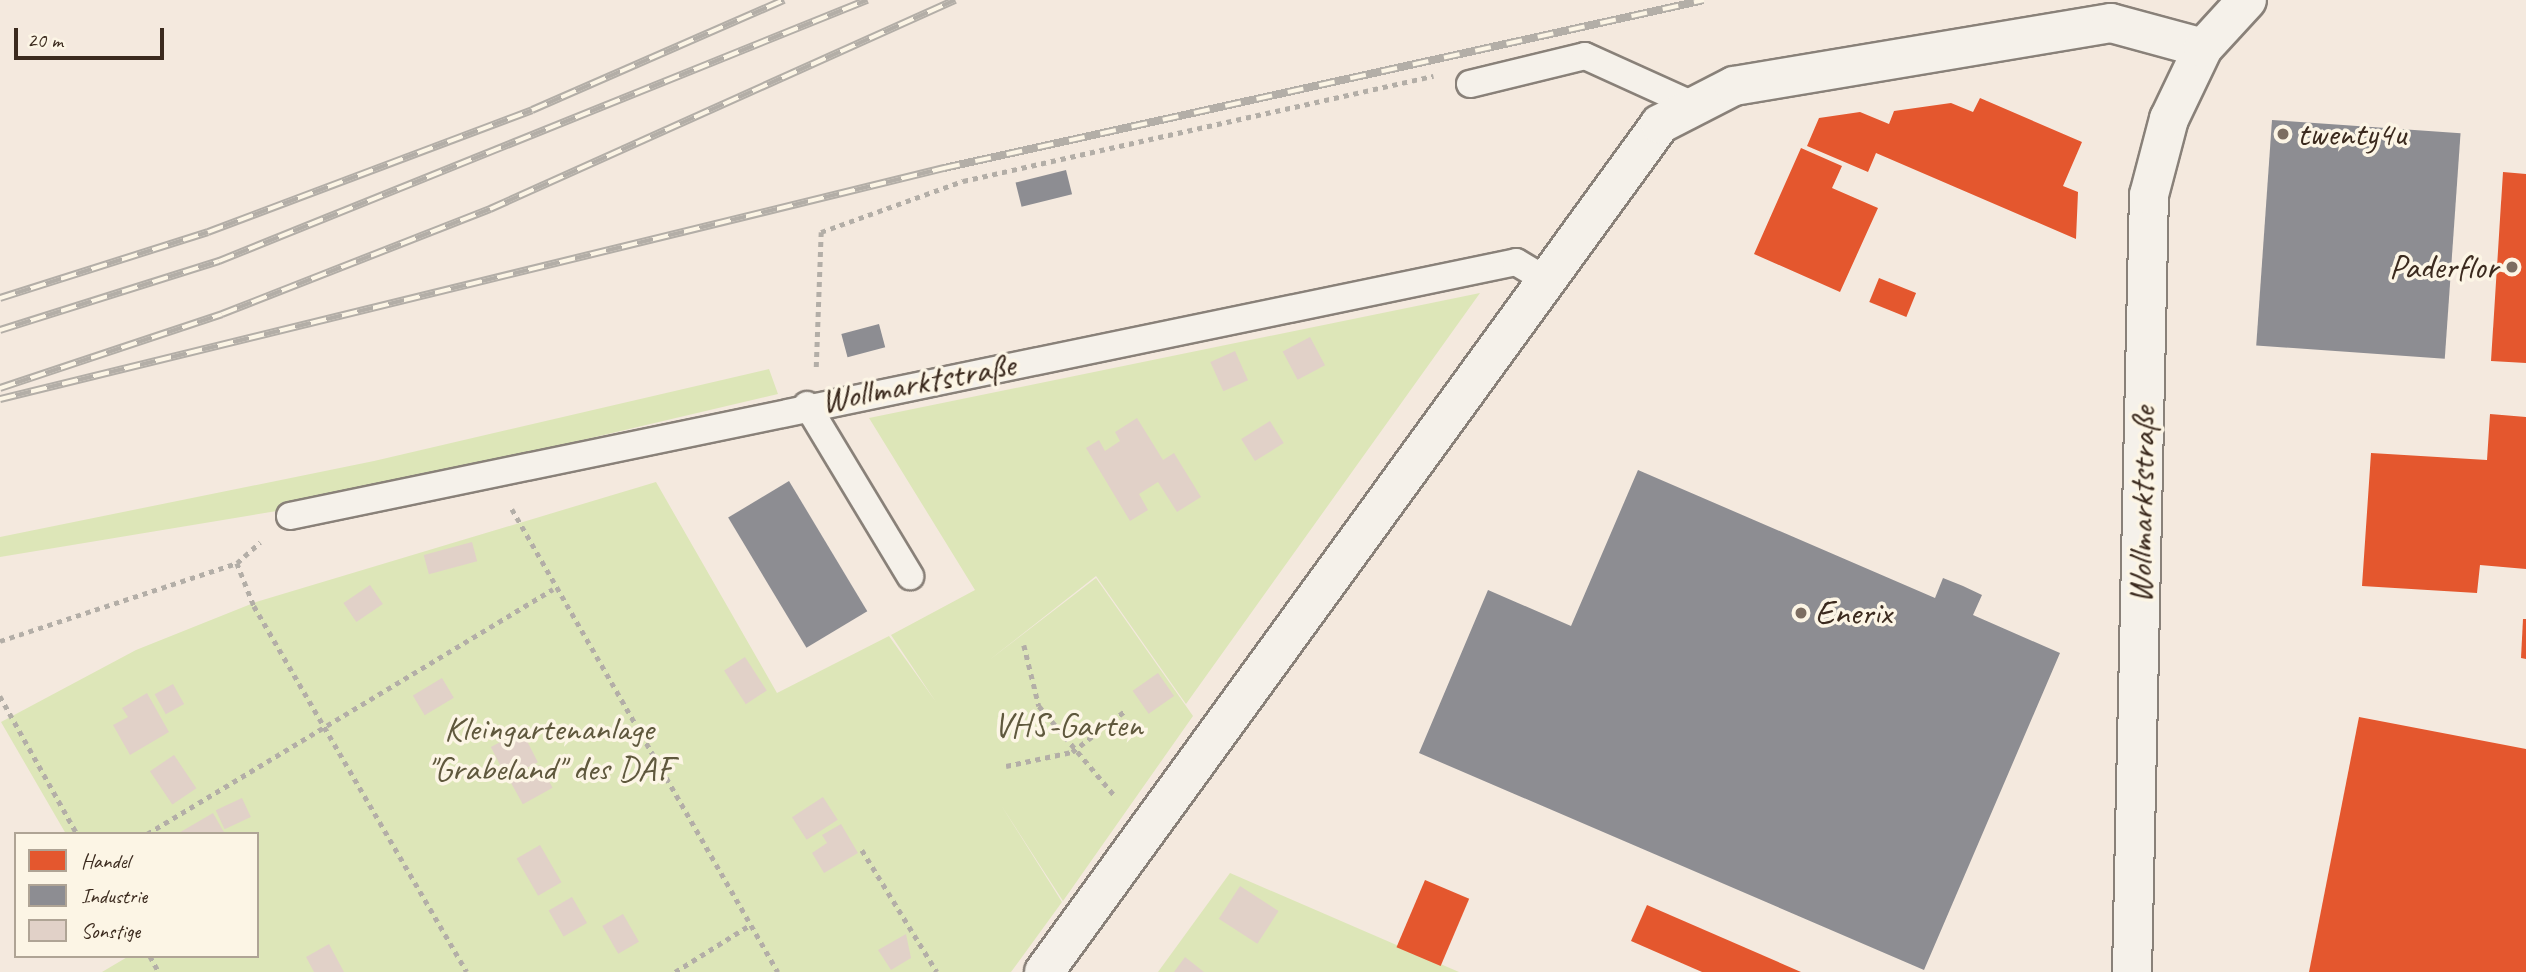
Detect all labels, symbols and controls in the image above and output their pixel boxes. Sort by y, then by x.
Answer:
scale bar [18,14,168,58]
text: 20 m [27,27,63,53]
place label: twenty4u [2297,113,2406,155]
marker: twenty4u [2275,126,2291,142]
place label: Paderflor [2389,246,2498,288]
marker: Paderflor [2504,259,2520,275]
street label: Wollmarktstraße [817,344,1019,422]
street label: Wollmarktstraße [2119,406,2165,604]
place label: Enerix [1815,592,1892,634]
marker: Enerix [1793,605,1809,621]
park label: VHS-Garten [994,704,1142,746]
park label: Kleingartenanlage "Grabeland" des DAF [426,708,672,790]
legend [14,832,259,958]
text: Handel [81,848,130,874]
text: Industrie [81,883,147,909]
text: Sonstige [81,918,140,944]

